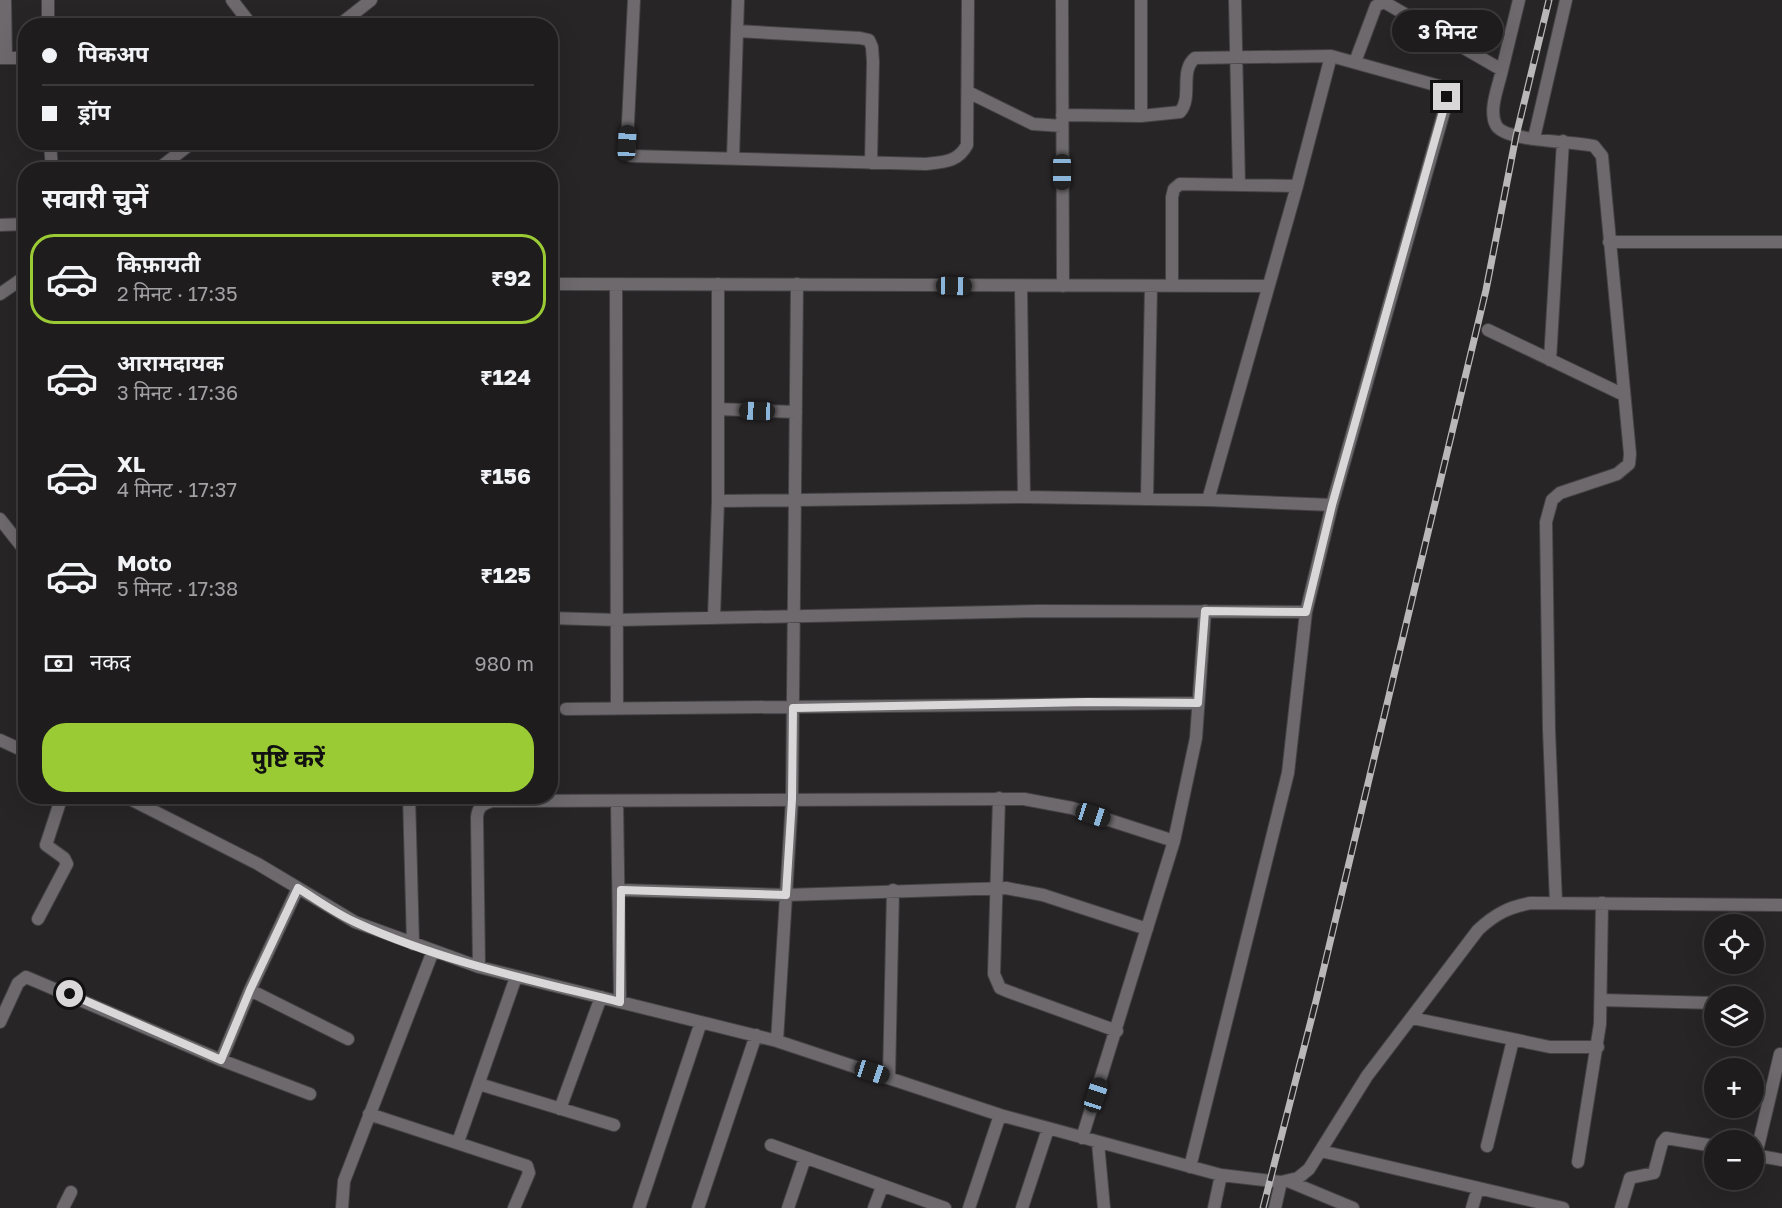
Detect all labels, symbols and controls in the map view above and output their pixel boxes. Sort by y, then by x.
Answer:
callout: 3 मिनट [1392,10,1502,52]
text: 3 मिनट [1418,19,1477,43]
text: पिकअप [78,40,149,67]
route end [1433,83,1460,110]
text: ड्रॉप [78,98,111,125]
car [617,125,637,161]
car [1053,154,1071,190]
text: सवारी चुनें [42,182,148,214]
text: किफ़ायती [117,250,201,277]
icon: car [45,252,99,306]
text: ₹92 [491,264,531,291]
car [936,277,972,295]
text: 2 मिनट · 17:35 [117,281,238,305]
text: आरामदायक [117,349,224,376]
icon: car [45,351,99,405]
text: ₹124 [480,363,531,390]
text: 3 मिनट · 17:36 [117,380,238,404]
car [739,401,775,421]
icon: car [45,450,99,504]
text: XL [117,450,145,477]
text: ₹156 [480,462,531,489]
text: 4 मिनट · 17:37 [117,477,237,501]
icon: car [45,549,99,603]
text: Moto [117,549,172,576]
text: ₹125 [480,561,531,588]
text: 5 मिनट · 17:38 [117,576,238,600]
icon: cash [42,647,75,680]
text: नकद [90,648,131,675]
text: 980 m [475,651,534,675]
button: पुष्टि करें [42,723,534,792]
car [1073,801,1113,829]
map controls [1704,914,1764,1190]
button: locate [1704,914,1764,974]
route start [56,980,83,1007]
button: layers [1704,986,1764,1046]
car [852,1058,892,1086]
button: + [1704,1058,1764,1118]
car [1082,1075,1110,1115]
button: − [1704,1130,1764,1190]

